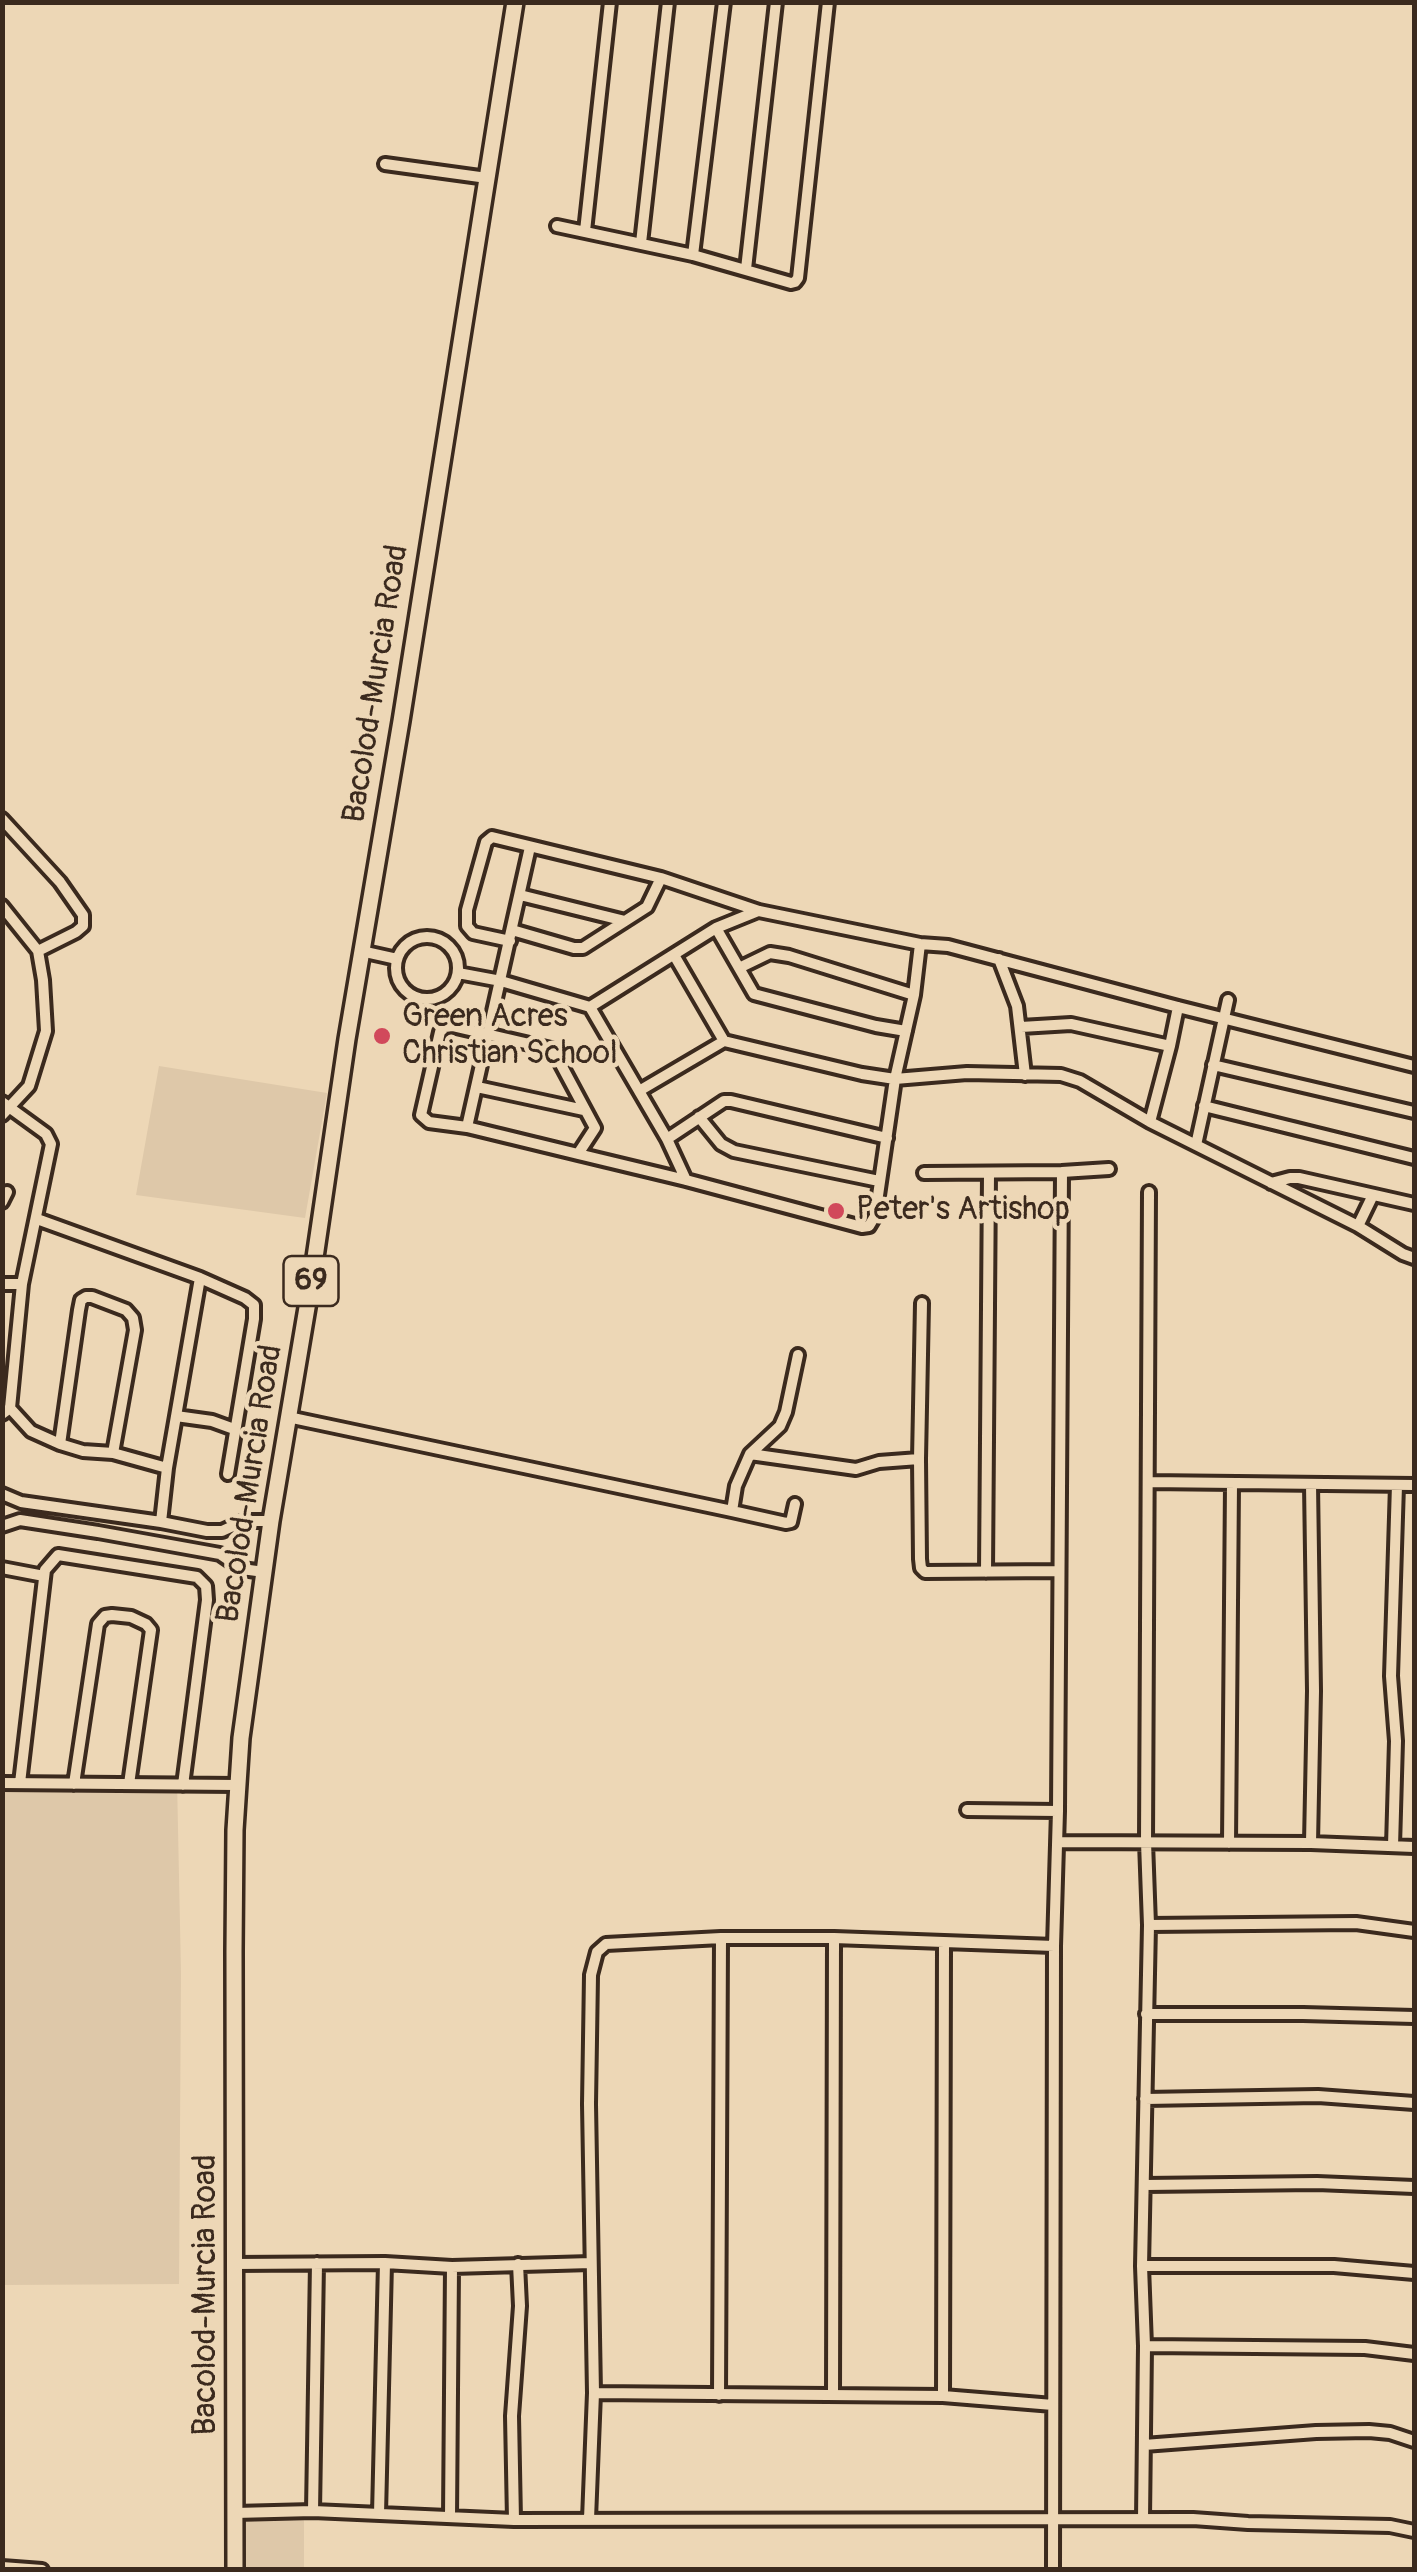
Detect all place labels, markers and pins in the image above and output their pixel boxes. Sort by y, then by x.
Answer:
place label: Green Acres Christian School [402,999,618,1074]
marker: Green Acres Christian School [371,1025,393,1047]
place label: Peter's Artishop [856,1192,1070,1230]
marker: Peter's Artishop [825,1200,847,1222]

